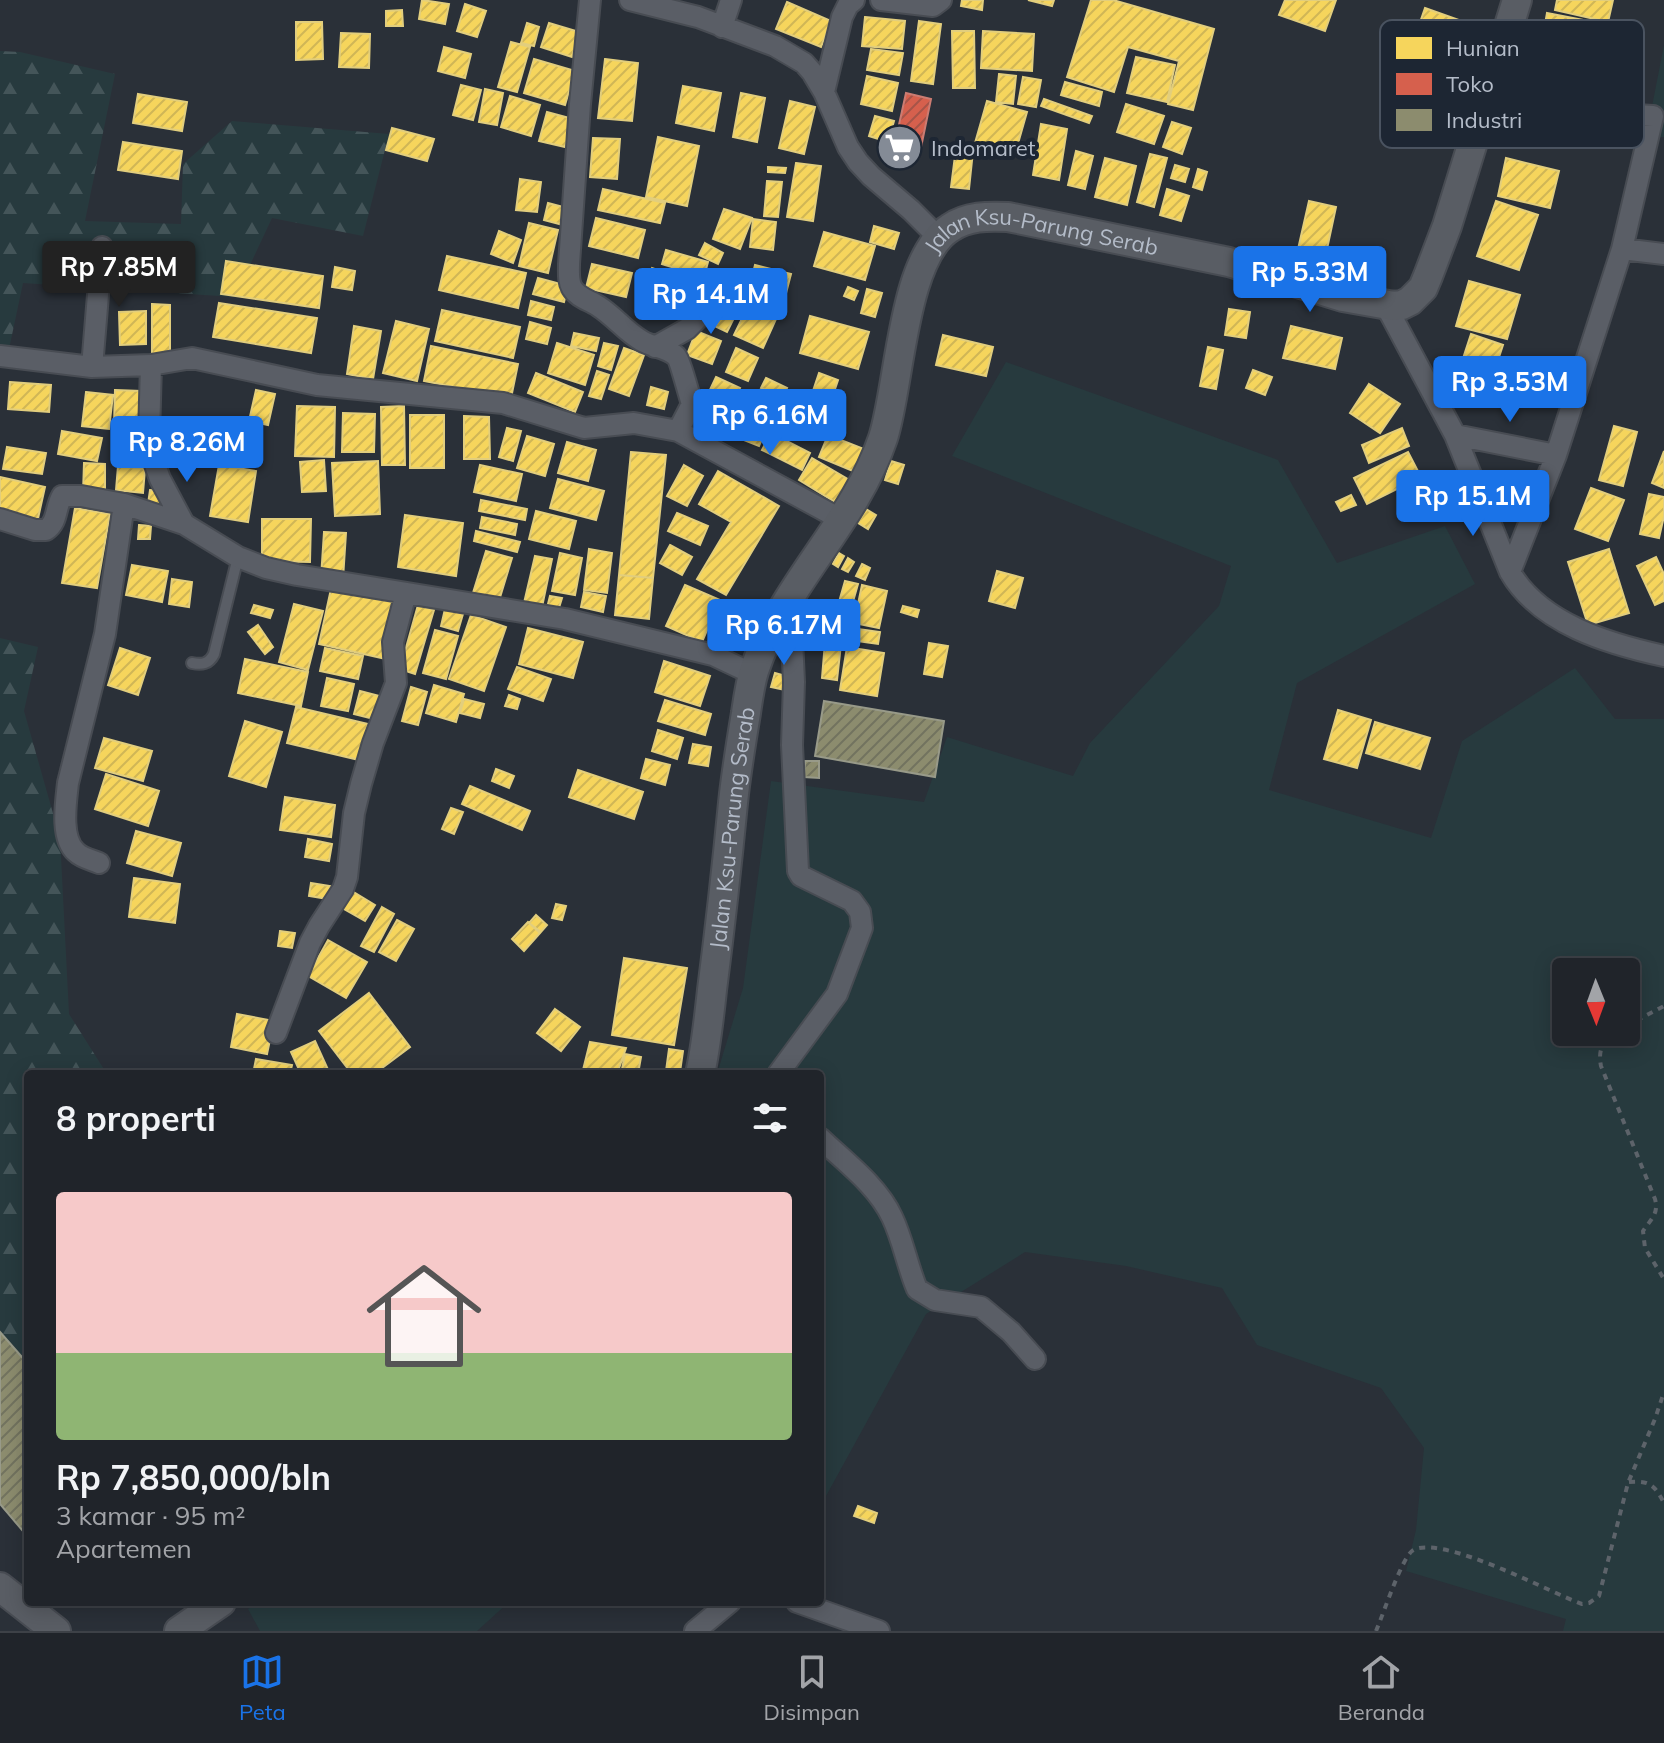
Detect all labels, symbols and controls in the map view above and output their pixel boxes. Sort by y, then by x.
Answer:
legend [1380,20,1644,148]
text: Hunian [1446,34,1520,62]
text: Toko [1446,70,1494,98]
text: Industri [1446,106,1522,134]
supermarket icon: Indomaret [876,124,924,172]
place label: Indomaret [931,134,1036,162]
text: Jalan Ksu-Parung Serab [918,202,1161,261]
street label: Jalan Ksu-Parung Serab [925,237,1169,271]
pin: Rp 7.85M [36,241,202,309]
pin: Rp 5.33M [1227,246,1393,314]
text: Rp 7.85M [60,250,178,283]
text: Rp 5.33M [1251,255,1369,288]
pin: Rp 14.1M [628,268,794,336]
text: Rp 14.1M [652,277,770,310]
pin: Rp 3.53M [1427,356,1593,424]
text: Rp 3.53M [1451,365,1569,398]
pin: Rp 6.16M [687,389,853,457]
text: Rp 6.16M [711,398,829,431]
pin: Rp 8.26M [104,416,270,484]
text: Rp 8.26M [128,425,246,458]
pin: Rp 15.1M [1390,470,1556,538]
text: Rp 15.1M [1414,479,1532,512]
pin: Rp 6.17M [701,599,867,667]
text: Rp 6.17M [725,608,843,641]
street label: Jalan Ksu-Parung Serab [703,705,761,951]
north arrow [1552,958,1640,1046]
map controls [1552,958,1640,1046]
icon: filters [748,1096,792,1140]
text: 8 properti [56,1097,216,1140]
icon: home [352,1244,496,1388]
text: Rp 7,850,000/bln [56,1456,331,1499]
text: 3 kamar · 95 m² [56,1499,245,1532]
text: Apartemen [56,1532,192,1565]
tab: Peta [239,1650,286,1726]
tab: Disimpan [763,1650,860,1726]
tab: Beranda [1338,1650,1425,1726]

